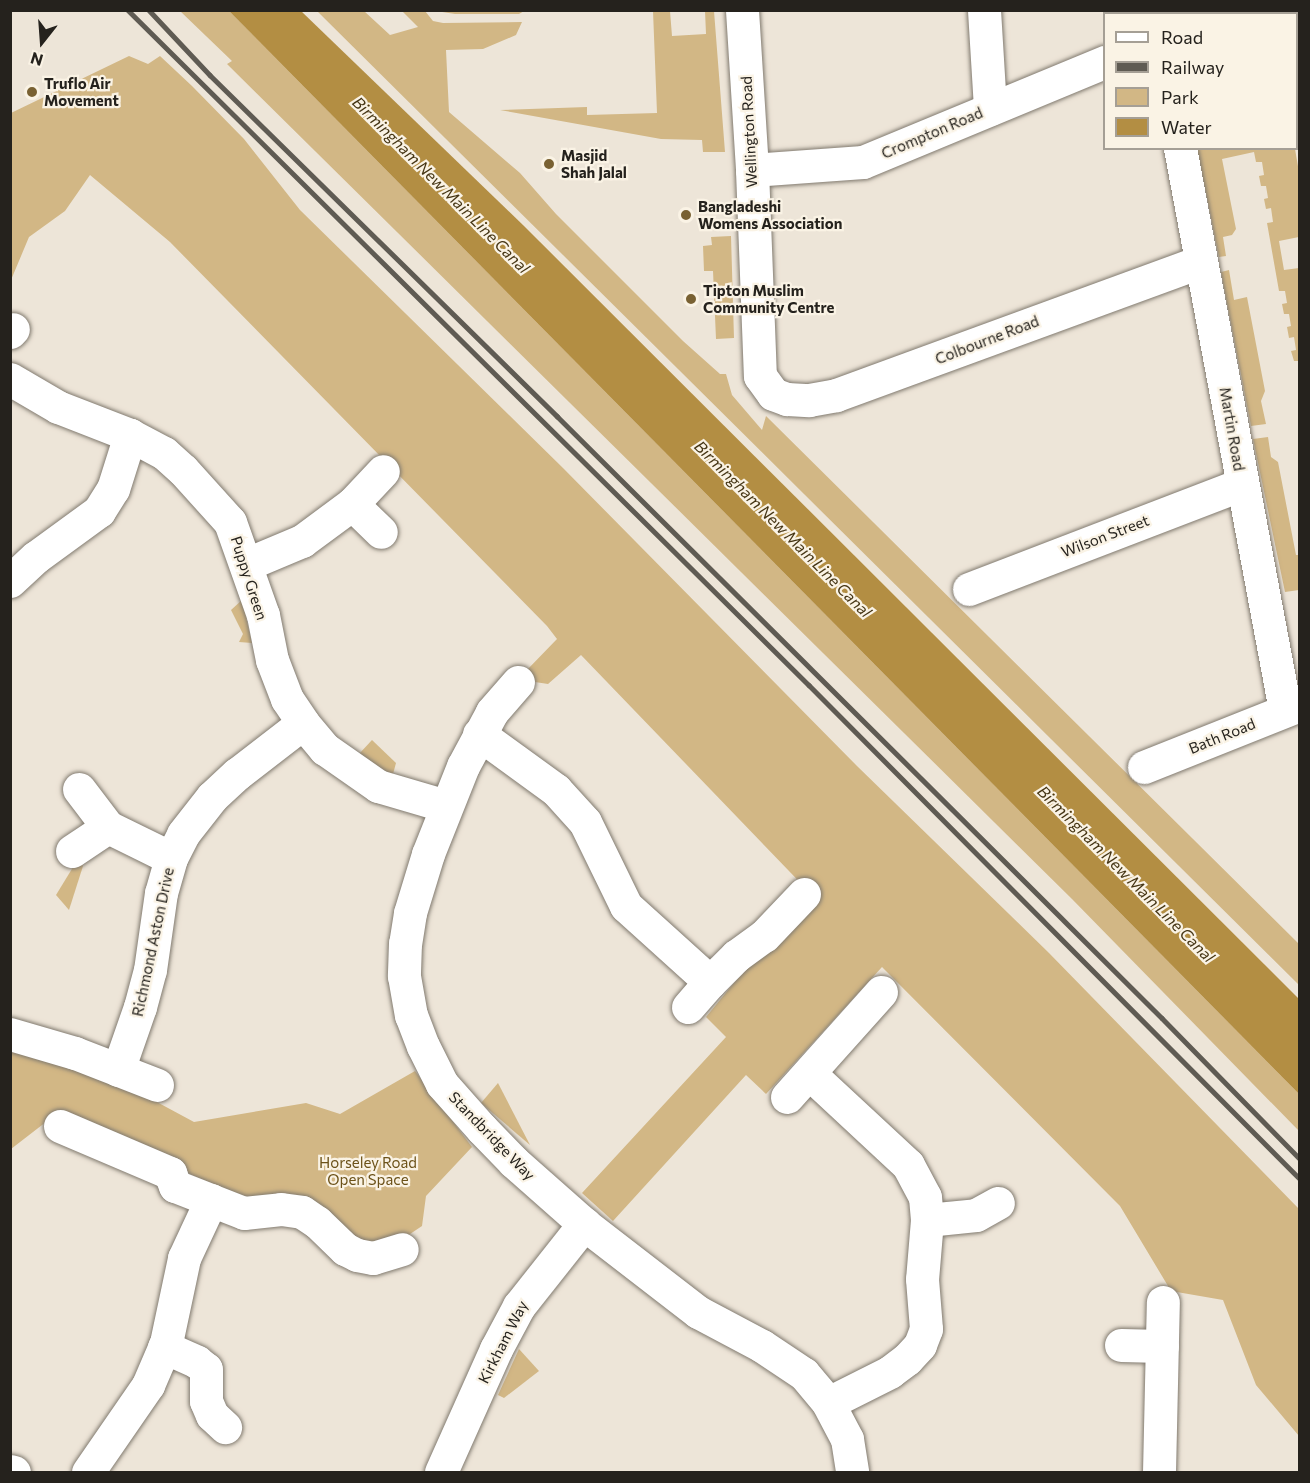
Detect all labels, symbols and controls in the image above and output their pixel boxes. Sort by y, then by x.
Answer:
north arrow [12,12,72,72]
legend [1103,12,1298,150]
text: Road [1161,26,1203,48]
text: N [28,49,45,71]
text: Railway [1161,56,1224,78]
place label: Truflo Air Movement [44,74,119,109]
street label: Wellington Road [737,76,761,188]
marker: Truflo Air Movement [25,85,39,99]
text: Park [1161,86,1199,108]
water label: Birmingham New Main Line Canal [349,93,533,277]
street label: Crompton Road [879,104,985,162]
text: Water [1161,116,1212,138]
place label: Masjid Shah Jalal [561,146,627,181]
marker: Masjid Shah Jalal [542,157,556,171]
place label: Bangladeshi Womens Association [698,197,842,232]
marker: Bangladeshi Womens Association [679,208,693,222]
place label: Tipton Muslim Community Centre [703,281,834,316]
marker: Tipton Muslim Community Centre [684,292,698,306]
street label: Colbourne Road [933,312,1041,368]
street label: Martin Road [1216,386,1248,472]
water label: Birmingham New Main Line Canal [691,437,875,621]
street label: Wilson Street [1059,511,1151,561]
street label: Puppy Green [227,534,271,622]
street label: Bath Road [1186,715,1258,757]
water label: Birmingham New Main Line Canal [1034,782,1218,966]
street label: Richmond Aston Drive [128,866,178,1018]
street label: Standbridge Way [445,1088,539,1184]
park label: Horseley Road Open Space [319,1153,417,1188]
street label: Kirkham Way [474,1298,532,1386]

